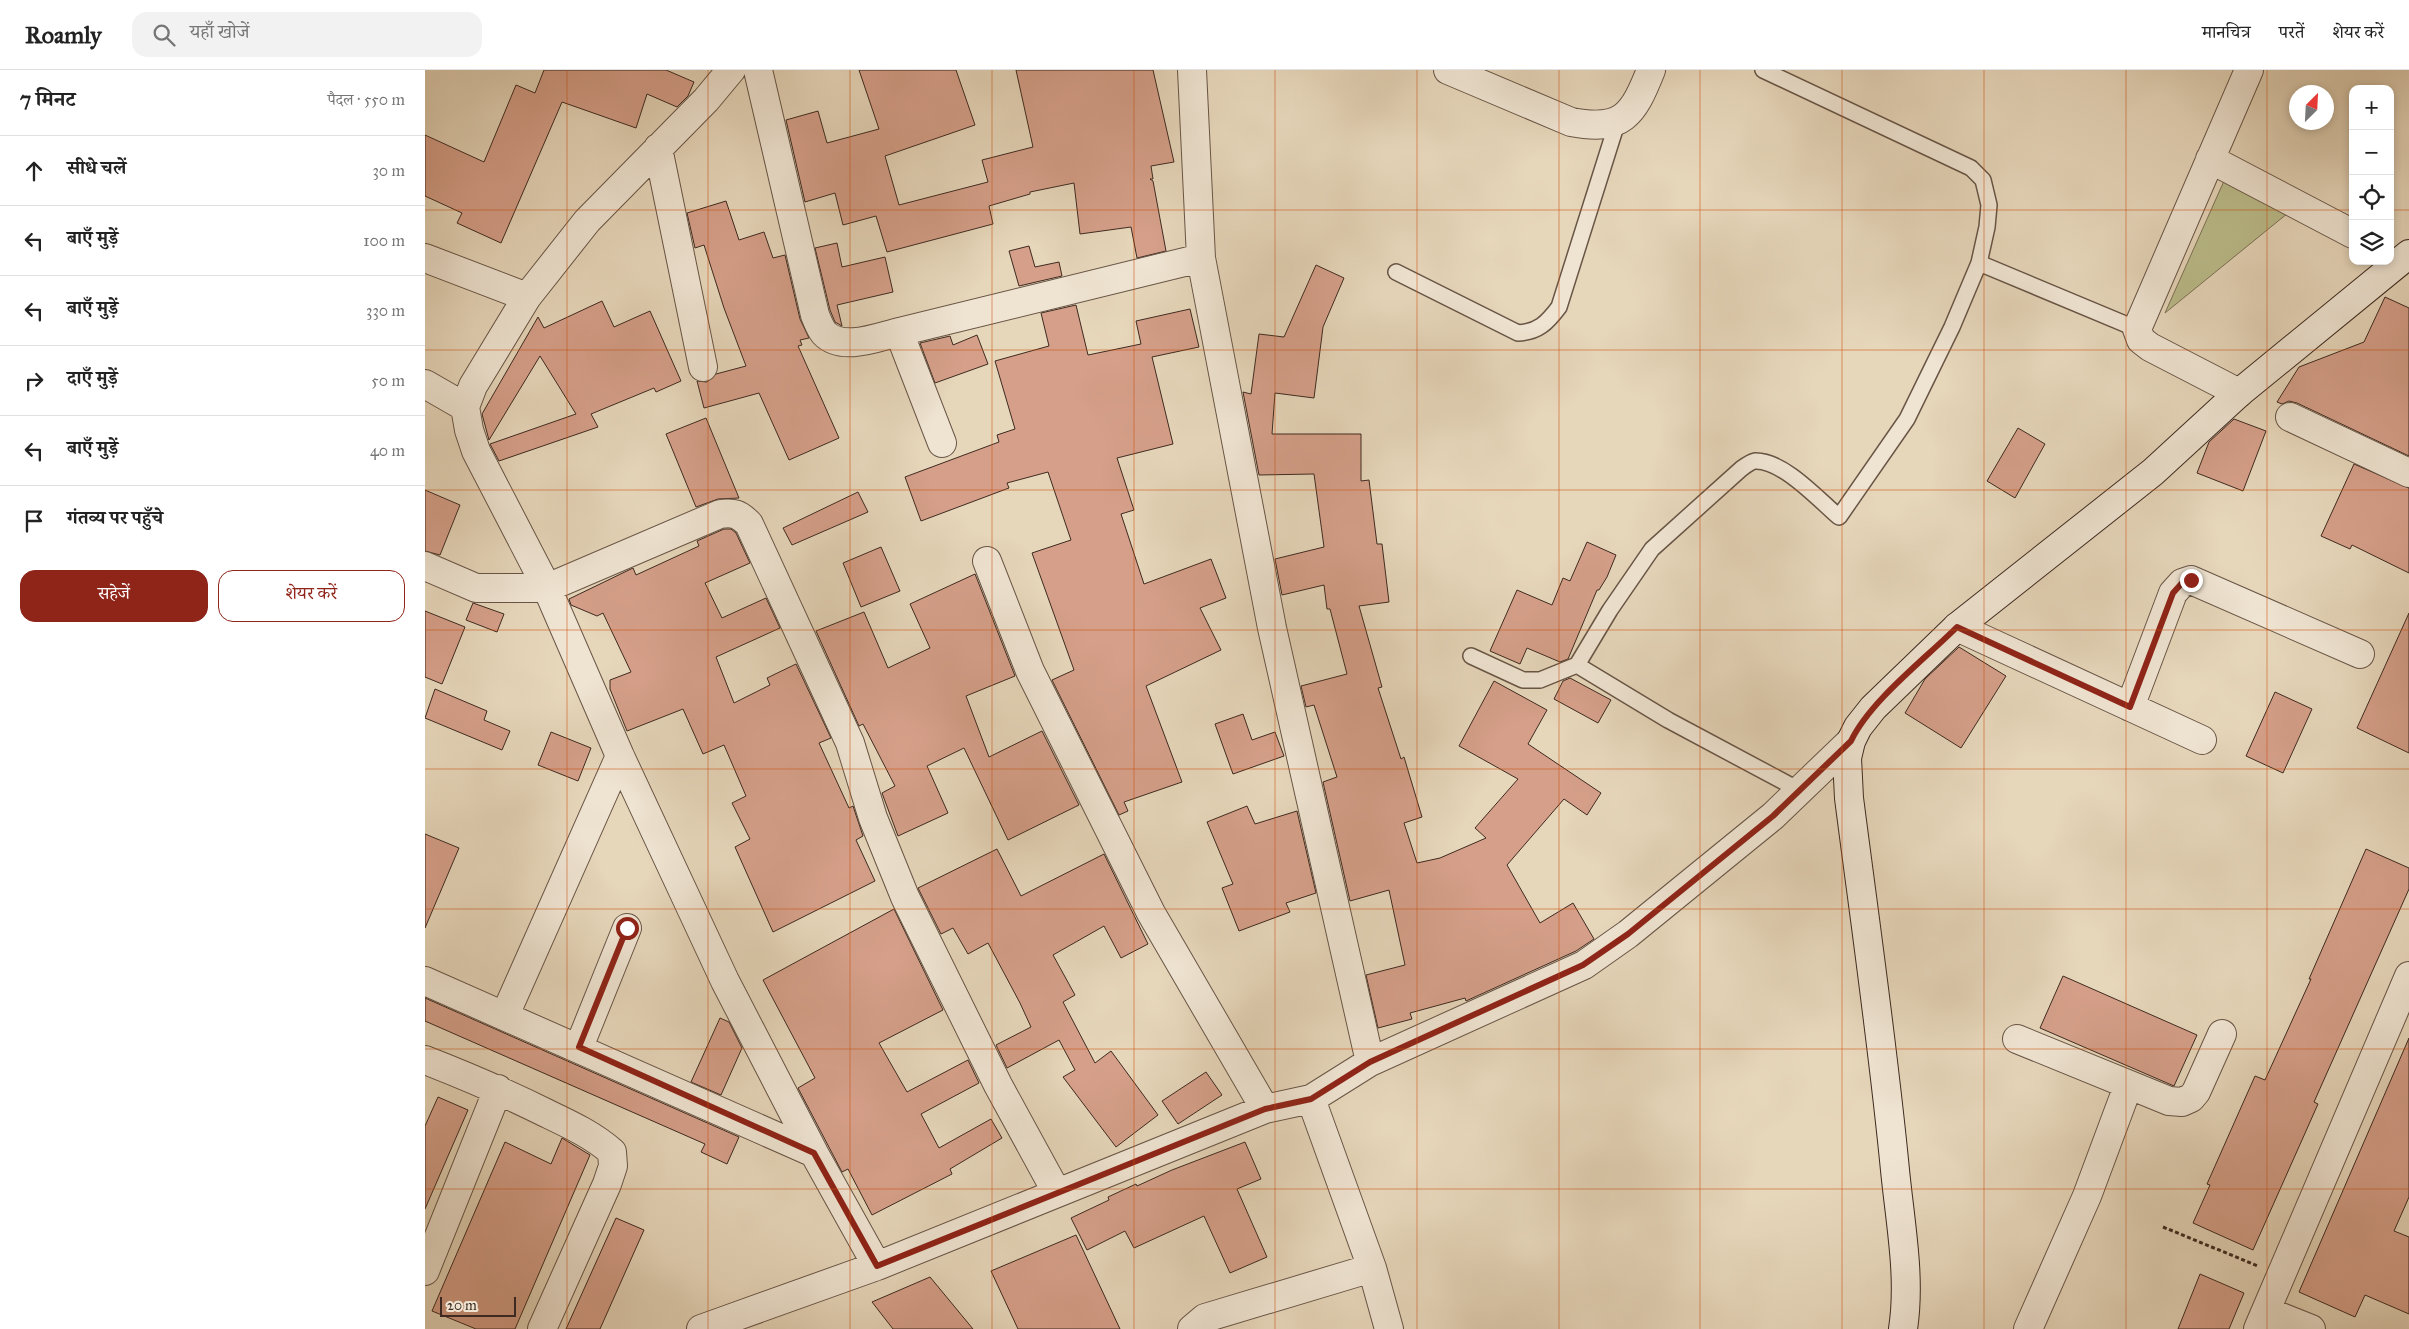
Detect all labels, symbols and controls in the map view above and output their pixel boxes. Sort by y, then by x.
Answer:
search box [132,12,482,57]
text: Roamly [25,20,102,50]
text: यहाँ खोजें [190,20,249,43]
icon: search [150,21,178,49]
text: मानचित्र [2202,21,2251,43]
text: परतें [2279,21,2304,43]
text: शेयर करें [2332,21,2384,43]
north arrow [2289,85,2334,130]
map controls [2349,85,2394,265]
button: + [2349,85,2394,130]
text: 7 मिनट [20,86,76,112]
text: पैदल · 550 m [327,90,405,109]
button: − [2349,130,2394,175]
text: सीधे चलें [67,156,126,179]
icon: ahead [20,157,48,185]
text: 30 m [372,161,405,180]
button: locate [2349,175,2394,220]
button: layers [2349,220,2394,265]
text: बाएँ मुड़ें [67,226,118,249]
icon: left [20,227,48,255]
text: 100 m [363,231,405,250]
text: बाएँ मुड़ें [67,296,118,319]
icon: left [20,297,48,325]
text: 330 m [366,301,405,320]
text: दाएँ मुड़ें [67,366,118,389]
icon: right [20,367,48,395]
text: 50 m [371,371,405,390]
text: बाएँ मुड़ें [67,436,118,459]
icon: left [20,437,48,465]
text: 40 m [370,441,405,460]
text: गंतव्य पर पहुँचे [67,506,163,529]
icon: arrive [20,507,48,535]
route end [2180,569,2203,592]
button: सहेजें [20,570,208,622]
button: शेयर करें [218,570,405,622]
route start [616,917,639,940]
scale bar [440,1294,516,1317]
text: 20 m [447,1297,477,1314]

